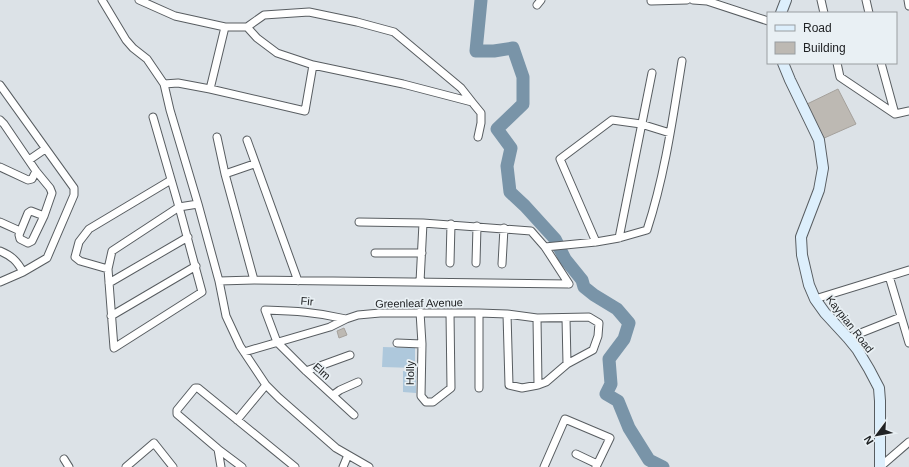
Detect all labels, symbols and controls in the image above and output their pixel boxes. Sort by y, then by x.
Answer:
legend [767,12,897,64]
text: Road [803,21,832,35]
text: Building [803,41,846,55]
street label: Kaypian Road [824,293,876,355]
street label: Fir [300,294,314,308]
street label: Greenleaf Avenue [375,296,463,310]
street label: Elm [311,360,333,382]
street label: Holly [404,360,416,385]
north arrow [857,415,897,455]
text: N [861,434,876,447]

